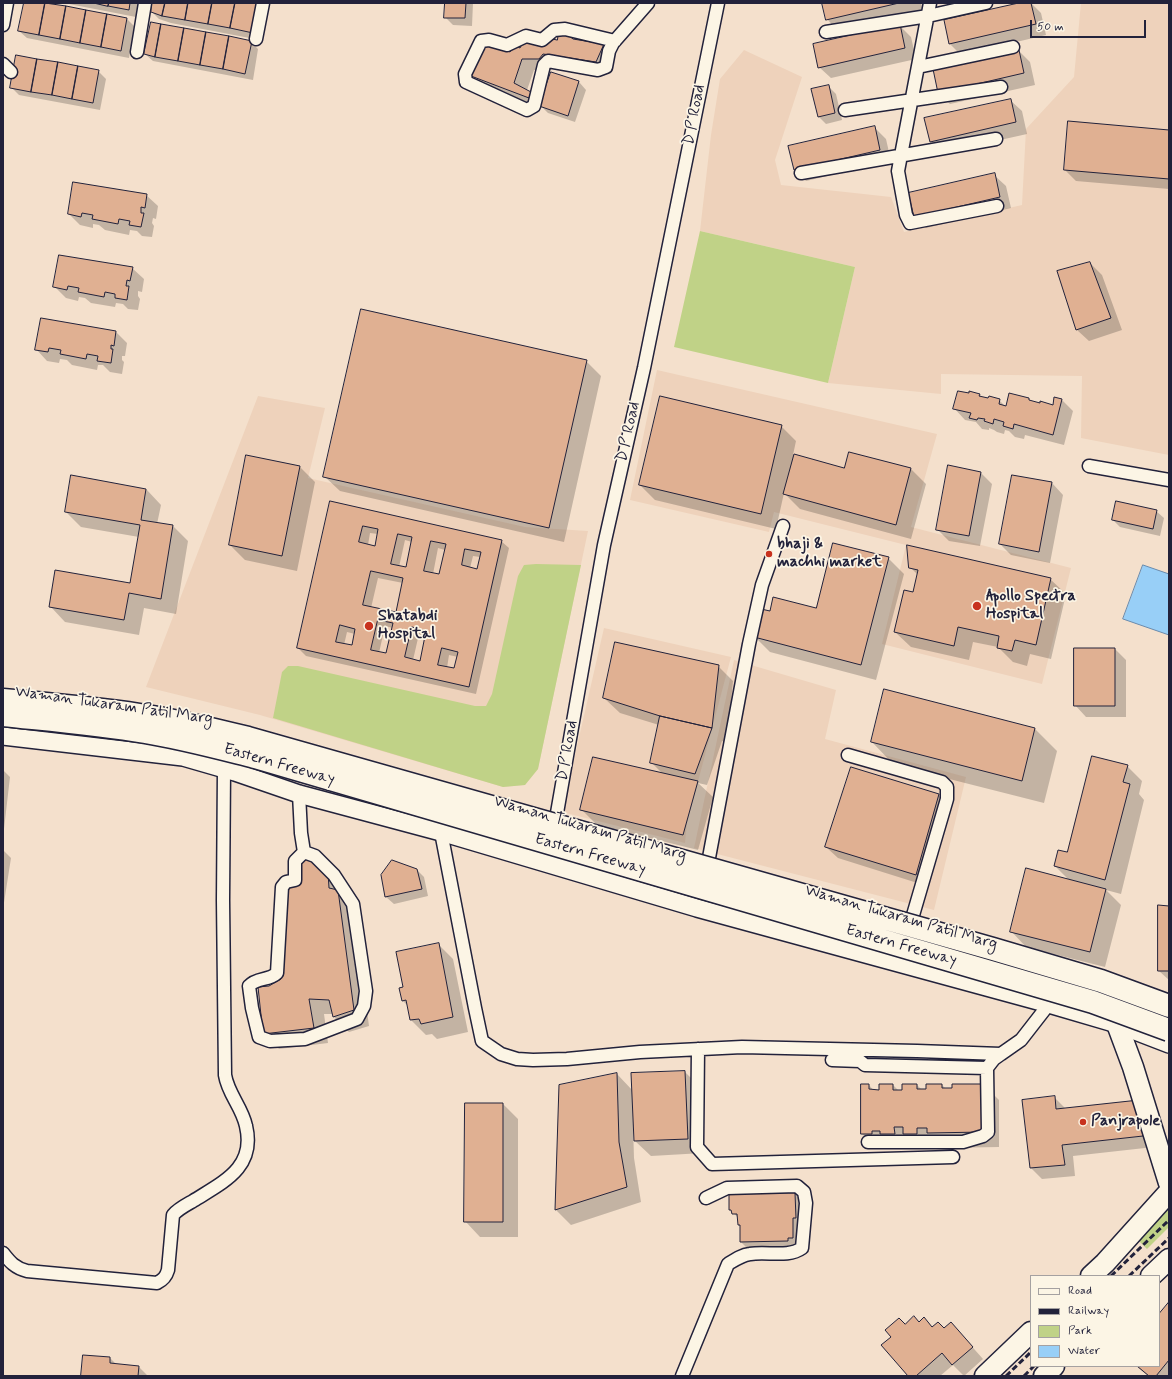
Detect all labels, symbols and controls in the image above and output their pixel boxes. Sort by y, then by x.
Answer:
scale bar [1032,12,1148,38]
text: 50 m [1037,19,1064,35]
street label: D P Road [680,83,710,147]
street label: D P Road [613,400,645,464]
place label: bhaji & machhi market [777,535,882,573]
marker: bhaji & machhi market [764,549,774,559]
place label: Apollo Spectra Hospital [986,587,1076,625]
marker: Apollo Spectra Hospital [971,600,983,612]
place label: Shatabdi Hospital [378,607,437,645]
marker: Shatabdi Hospital [363,620,375,632]
street label: Waman Tukaram Patil Marg [14,683,214,729]
street label: D P Road [553,719,583,783]
street label: Eastern Freeway [221,740,337,790]
street label: Waman Tukaram Patil Marg [492,792,688,866]
street label: Eastern Freeway [532,830,648,880]
street label: Waman Tukaram Patil Marg [803,881,999,955]
street label: Eastern Freeway [843,921,959,971]
place label: Panjrapole [1091,1112,1160,1132]
marker: Panjrapole [1078,1117,1088,1127]
legend [1030,1275,1160,1367]
text: Road [1068,1283,1092,1299]
text: Railway [1068,1303,1109,1319]
text: Park [1068,1323,1092,1339]
text: Water [1068,1343,1100,1359]

